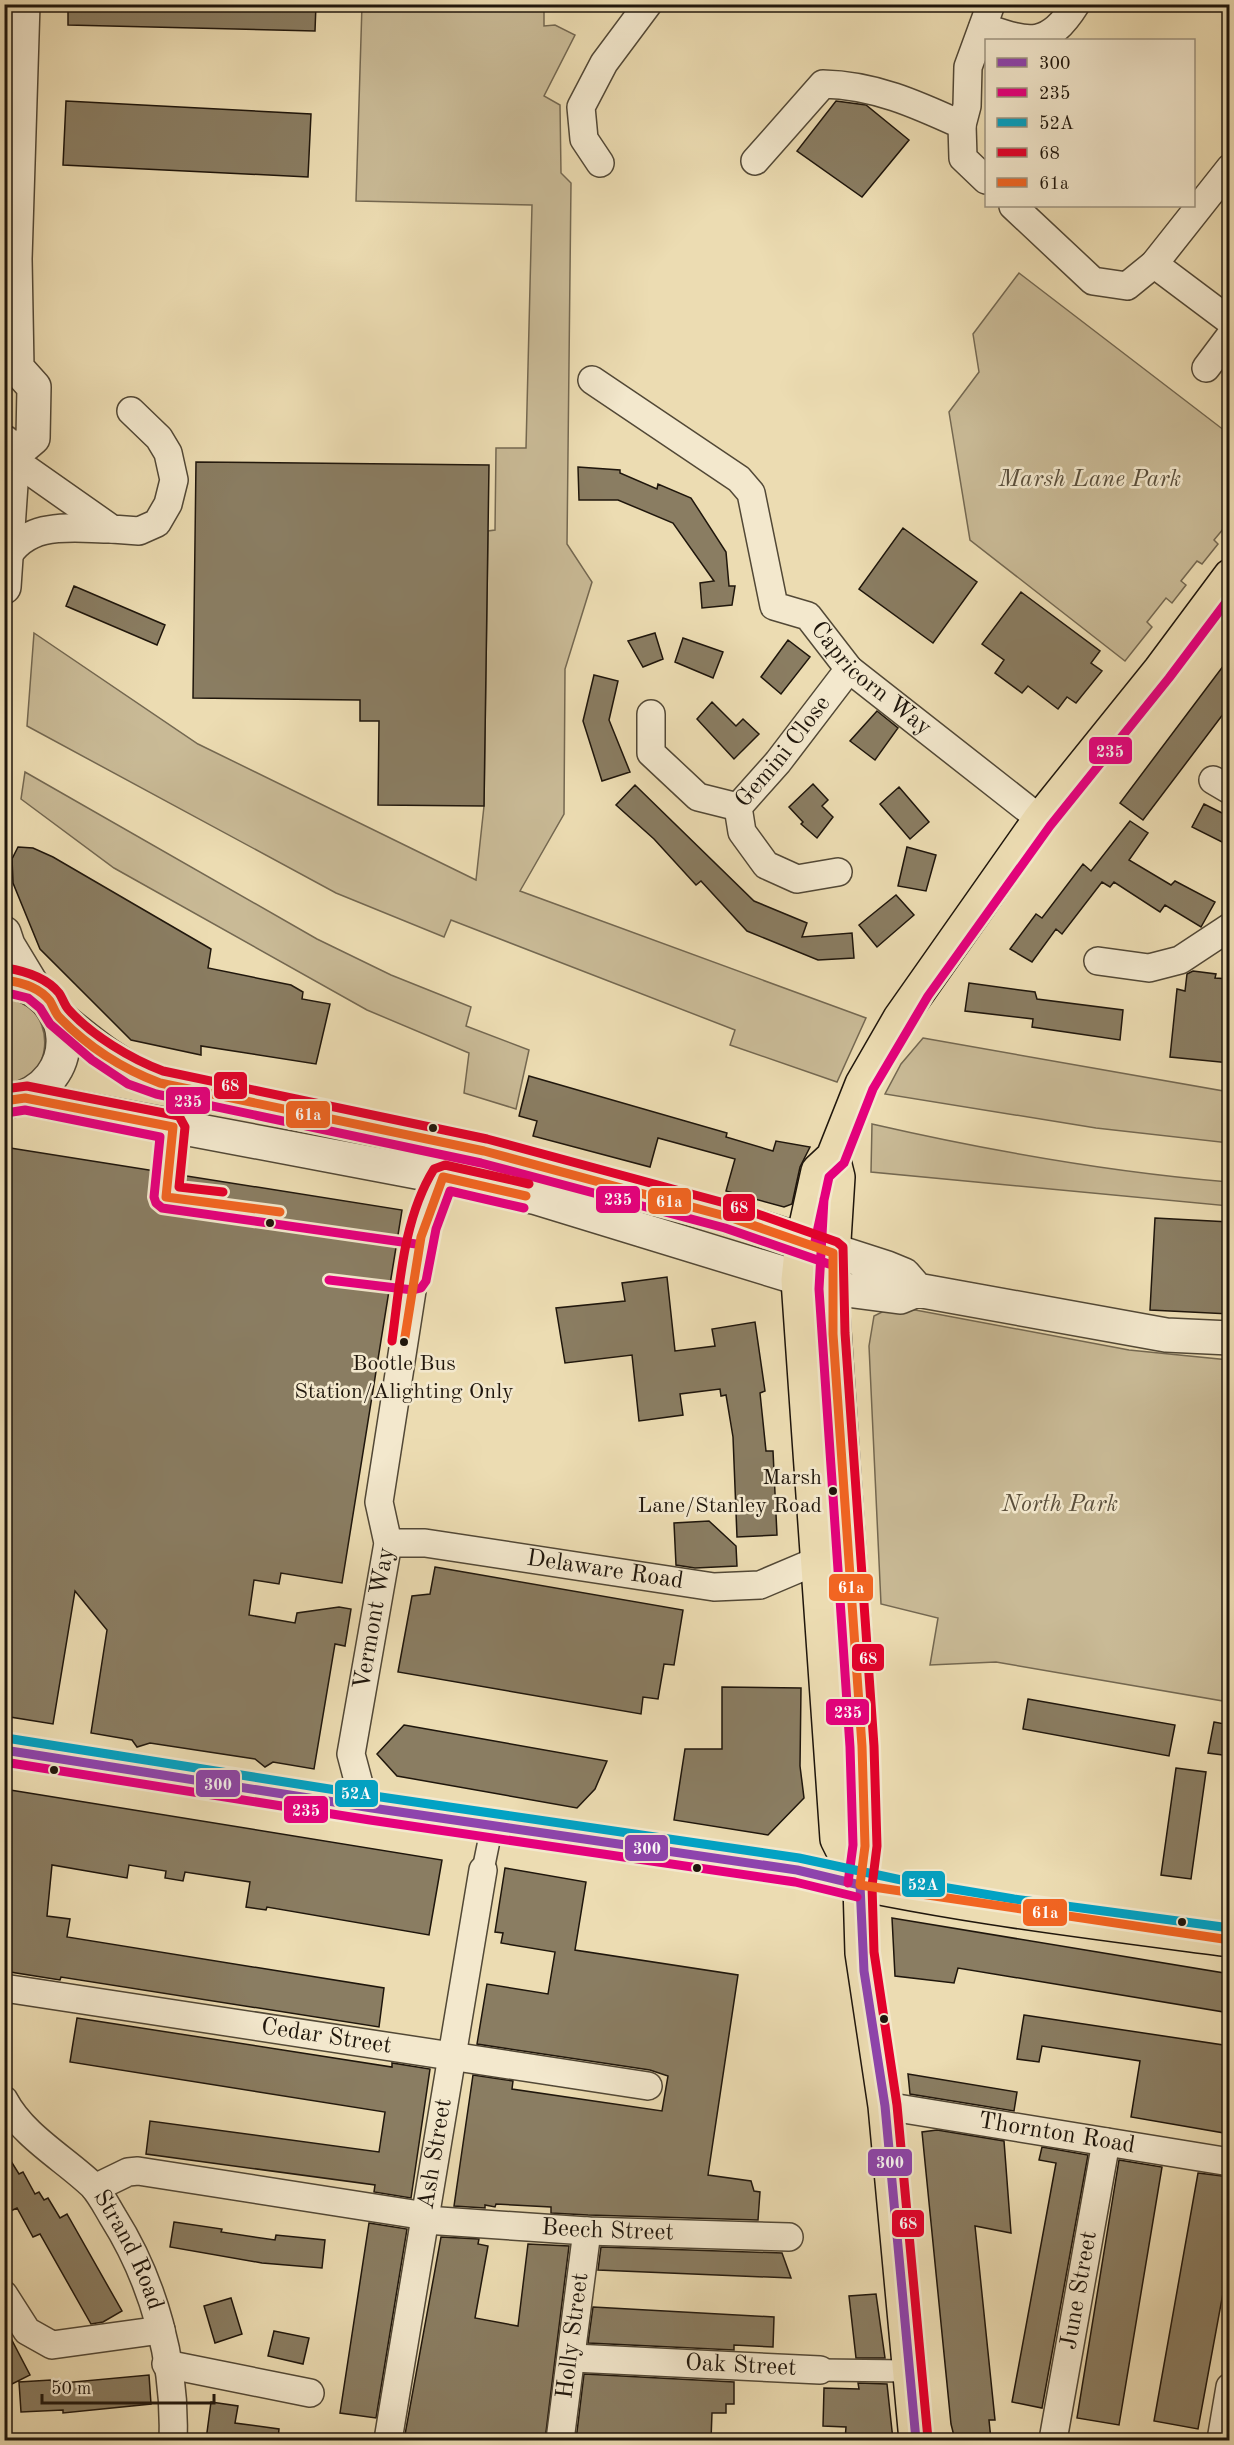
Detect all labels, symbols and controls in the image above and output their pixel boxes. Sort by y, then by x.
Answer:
legend [985,39,1195,207]
text: 300 [1039,55,1070,73]
text: 235 [1039,85,1070,103]
text: 52A [1039,115,1074,133]
text: 68 [1039,145,1060,163]
text: 61a [1039,175,1069,193]
park label: Marsh Lane Park [998,468,1181,492]
street label: Capricorn Way [805,618,936,741]
street label: Gemini Close [731,692,836,813]
line badge: 235 [1088,736,1133,765]
text: 235 [1096,745,1124,761]
line badge: 68 [213,1071,248,1100]
text: 68 [221,1079,239,1095]
line badge: 235 [165,1086,211,1115]
text: 235 [174,1095,202,1111]
line badge: 61a [285,1100,331,1129]
text: 61a [295,1108,321,1124]
unlabelled marker [427,1122,439,1134]
line badge: 235 [595,1185,641,1214]
line badge: 61a [647,1187,692,1215]
text: 235 [604,1193,632,1209]
line badge: 68 [722,1193,756,1222]
text: 61a [656,1195,682,1211]
text: 68 [730,1201,748,1217]
unlabelled marker [264,1217,276,1229]
marker: Bootle Bus Station/Alighting Only [398,1336,410,1348]
place label: Bootle Bus Station/Alighting Only [294,1353,514,1403]
place label: Marsh Lane/Stanley Road [638,1467,822,1517]
marker: Marsh Lane/Stanley Road [827,1485,839,1497]
park label: North Park [1001,1493,1118,1517]
street label: Vermont Way [351,1545,399,1691]
street label: Delaware Road [525,1547,685,1594]
line badge: 61a [828,1573,874,1602]
text: 61a [838,1581,864,1597]
line badge: 68 [851,1643,885,1672]
text: 68 [859,1652,877,1668]
line badge: 235 [825,1698,870,1726]
text: 235 [834,1706,862,1722]
unlabelled marker [48,1764,60,1776]
line badge: 300 [195,1769,241,1798]
text: 300 [204,1778,232,1794]
line badge: 52A [334,1779,379,1808]
text: 52A [341,1787,371,1803]
line badge: 235 [283,1795,329,1824]
text: 235 [292,1804,320,1820]
line badge: 300 [624,1834,669,1862]
text: 300 [633,1842,661,1858]
unlabelled marker [691,1862,703,1874]
line badge: 52A [901,1870,946,1898]
text: 52A [908,1878,938,1894]
line badge: 61a [1022,1898,1068,1927]
text: 61a [1032,1906,1058,1922]
unlabelled marker [1176,1916,1188,1928]
unlabelled marker [878,2013,890,2025]
street label: Cedar Street [259,2015,393,2059]
street label: Ash Street [415,2097,457,2211]
street label: Thornton Road [977,2109,1137,2158]
line badge: 300 [867,2148,913,2177]
text: 300 [876,2156,904,2172]
street label: Strand Road [88,2186,167,2313]
line badge: 68 [891,2209,925,2238]
street label: Beech Street [541,2216,674,2246]
text: 68 [899,2217,917,2233]
street label: June Street [1057,2229,1102,2352]
street label: Holly Street [553,2271,593,2400]
street label: Oak Street [685,2351,797,2381]
scale bar [42,2367,214,2405]
text: 50 m [51,2380,91,2398]

